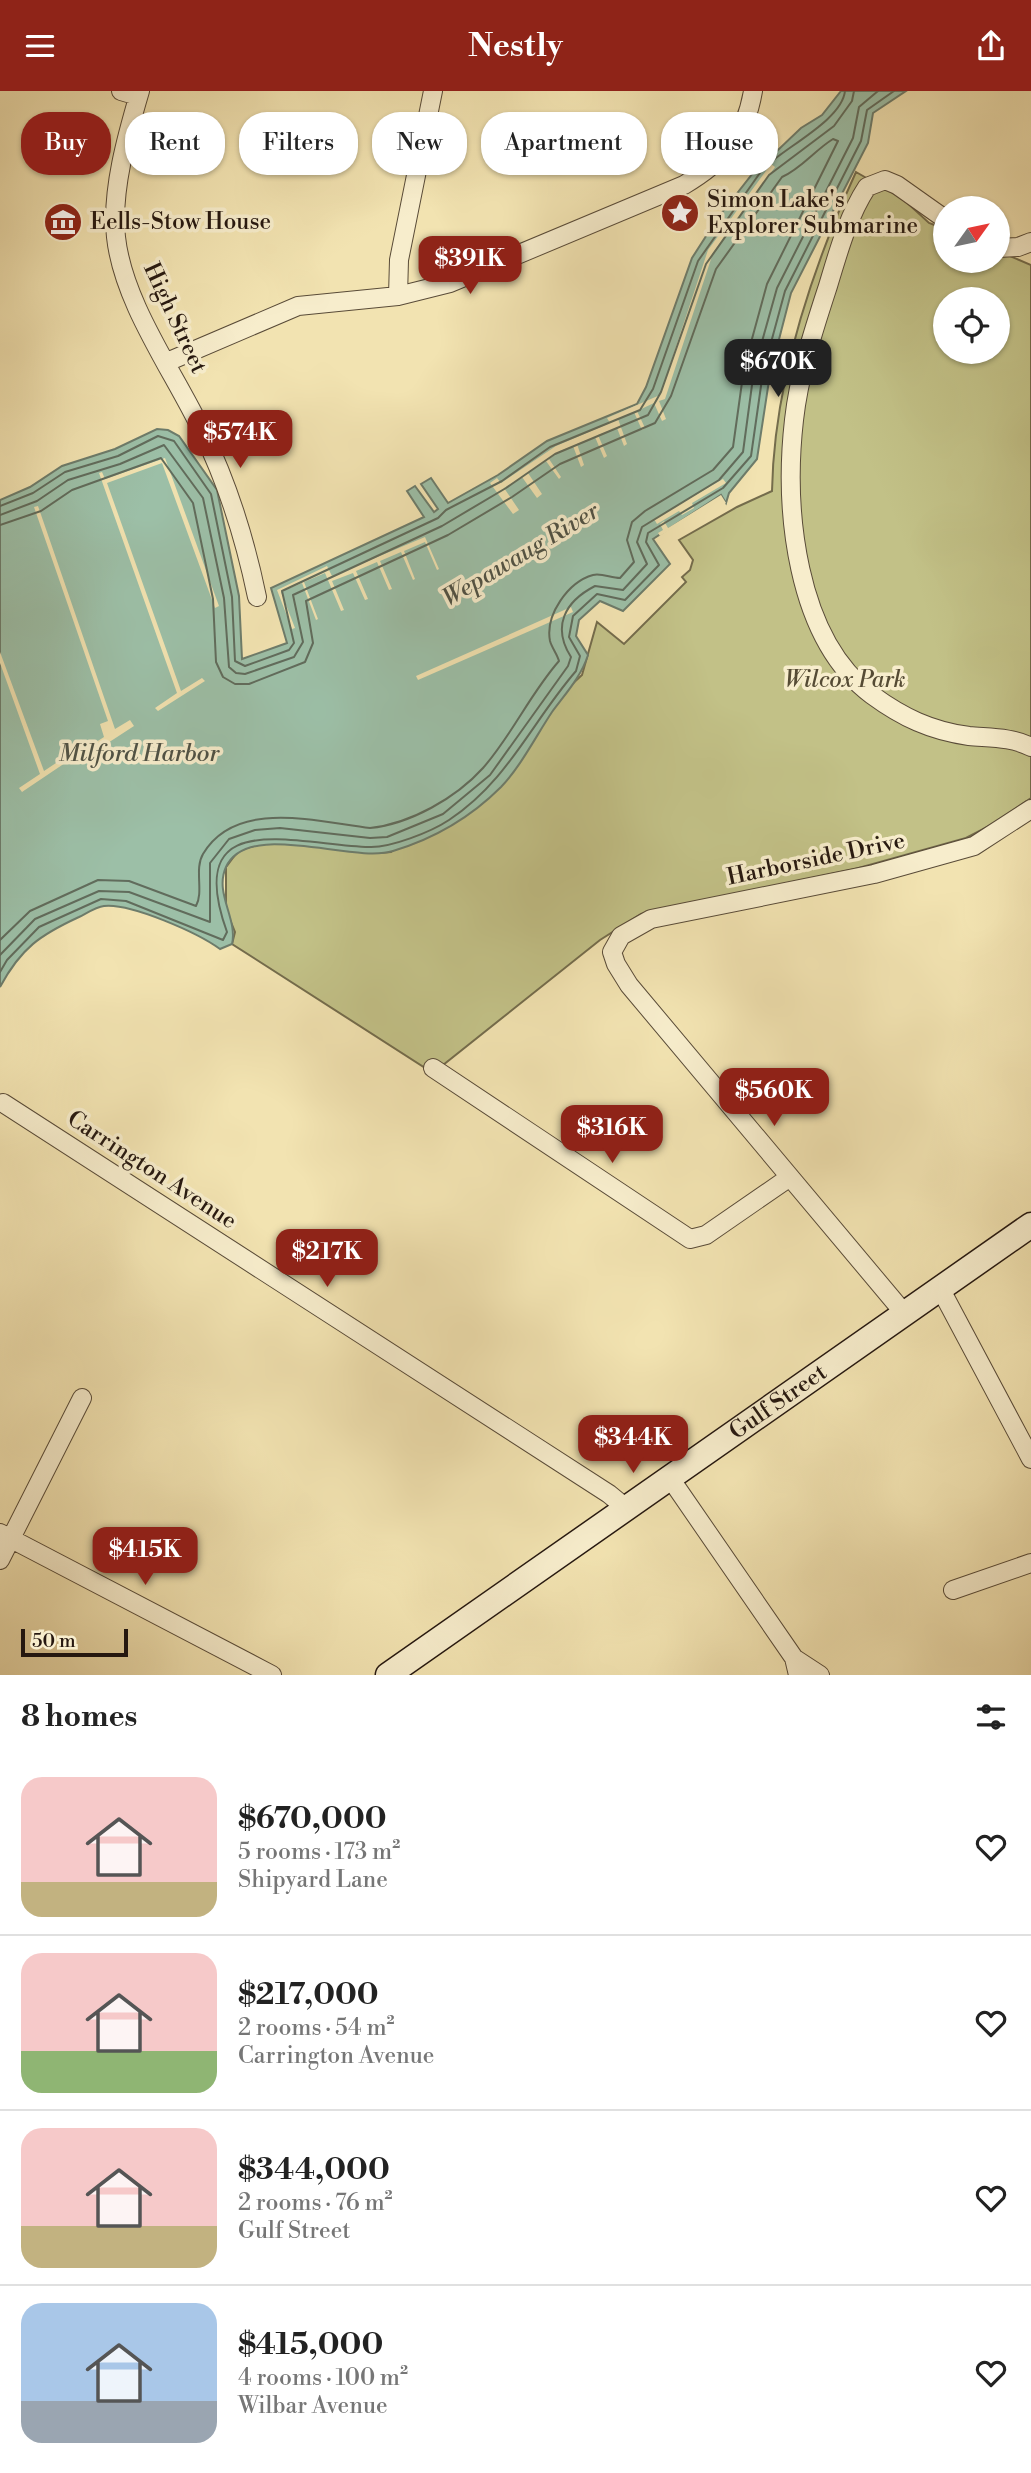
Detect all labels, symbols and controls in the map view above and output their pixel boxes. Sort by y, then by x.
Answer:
text: Nestly [468,26,563,66]
icon: menu [21,27,59,65]
icon: share [972,27,1010,65]
chip: Buy [21,112,111,175]
chip: Rent [125,112,225,175]
chip: Filters [239,112,358,175]
chip: New [372,112,467,175]
chip: Apartment [481,112,647,175]
chip: House [661,112,778,175]
place label: Simon Lake's Explorer Submarine [707,186,918,240]
place icon: Simon Lake's Explorer Submarine [659,192,701,234]
north arrow [933,196,1010,273]
map controls [933,196,1010,364]
museum icon: Eells-Stow House [42,201,84,243]
place label: Eells-Stow House [90,208,271,236]
pin: $391K [421,237,519,296]
text: $391K [435,245,505,273]
street label: High Street [137,258,213,378]
button: locate [933,287,1010,364]
pin: $670K [729,339,827,399]
text: $670K [740,348,816,376]
pin: $574K [191,411,289,470]
text: $574K [203,419,277,447]
water label: Wepawaug River [437,496,605,614]
park label: Wilcox Park [784,666,906,694]
water label: Milford Harbor [58,739,220,769]
street label: Harborside Drive [724,826,908,892]
pin: $560K [725,1069,823,1128]
text: $560K [735,1077,813,1105]
street label: Carrington Avenue [62,1105,242,1235]
pin: $316K [563,1105,661,1165]
text: $316K [577,1114,647,1142]
pin: $217K [278,1229,376,1289]
text: $217K [292,1238,362,1266]
street label: Gulf Street [724,1358,832,1446]
pin: $344K [584,1415,682,1475]
text: $344K [594,1424,672,1452]
pin: $415K [96,1527,194,1587]
text: $415K [109,1536,181,1564]
scale bar [21,1626,128,1658]
text: 50 m [32,1629,76,1653]
text: 8 homes [21,1698,137,1736]
icon: filters [972,1698,1010,1736]
text: $670,000 [238,1800,387,1838]
icon: home [77,1805,161,1889]
icon: heart [972,1828,1010,1866]
text: 5 rooms · 173 m² [238,1838,400,1866]
text: Shipyard Lane [238,1866,388,1894]
text: $217,000 [238,1976,379,2014]
icon: home [77,1981,161,2065]
icon: heart [972,2004,1010,2042]
text: 2 rooms · 54 m² [238,2014,395,2042]
text: Carrington Avenue [238,2042,435,2070]
text: $344,000 [238,2151,390,2189]
icon: home [77,2156,161,2240]
icon: heart [972,2179,1010,2217]
text: 2 rooms · 76 m² [238,2189,393,2217]
text: Gulf Street [238,2217,350,2245]
text: $415,000 [238,2326,383,2364]
icon: home [77,2331,161,2415]
icon: heart [972,2354,1010,2392]
text: 4 rooms · 100 m² [238,2364,408,2392]
text: Wilbar Avenue [238,2392,388,2420]

